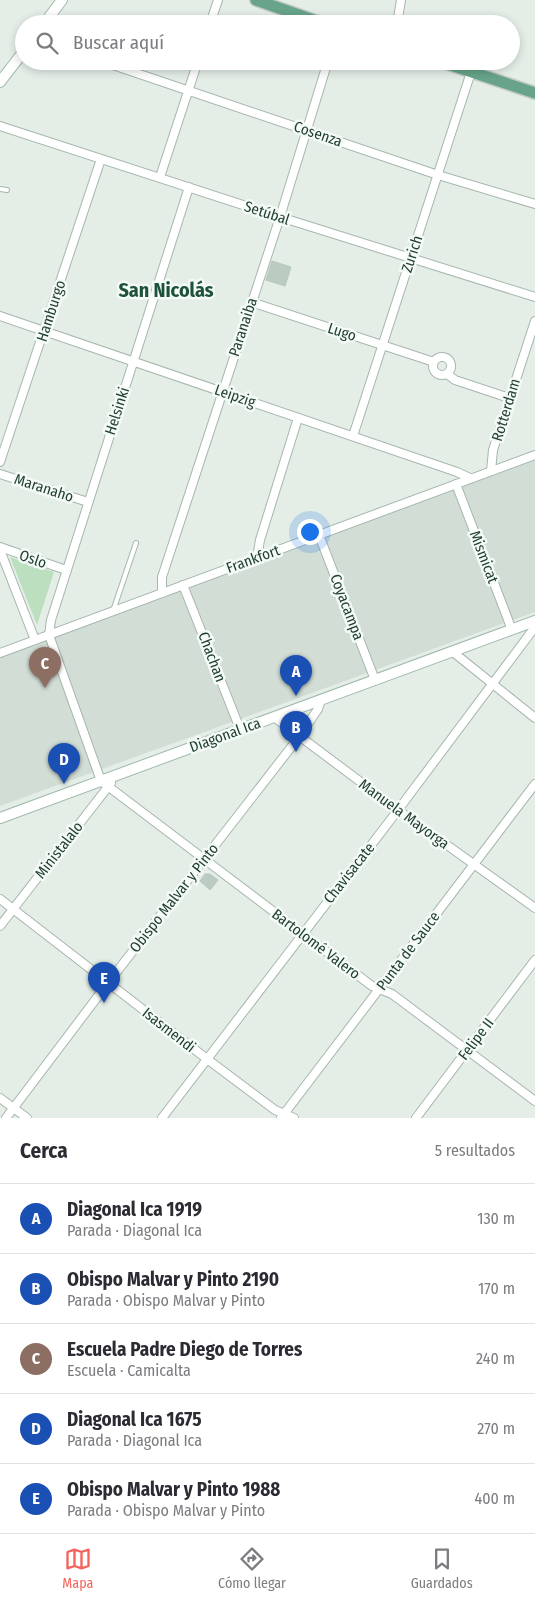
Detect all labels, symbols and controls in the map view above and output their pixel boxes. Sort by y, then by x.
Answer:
search box [15,15,520,70]
icon: search [33,29,61,57]
text: Buscar aquí [73,31,164,54]
street label: Cosenza [291,117,345,151]
street label: Setúbal [242,197,292,229]
street label: Zurich [398,233,426,275]
street label: Hamburgo [33,278,69,344]
district label: San Nicolás [118,278,214,302]
street label: Paranaiba [225,295,261,359]
street label: Lugo [325,319,359,345]
street label: Rotterdam [488,376,524,444]
street label: Leipzig [212,381,258,411]
street label: Helsinki [101,385,133,437]
street label: Maranaho [12,470,76,506]
your location [297,519,323,545]
street label: Mismicat [466,528,502,586]
street label: Frankfort [224,541,282,577]
street label: Oslo [17,546,49,572]
street label: Coyacampa [326,571,368,643]
street label: Chachan [194,629,230,685]
pin: C [29,647,61,688]
pin: A [280,655,312,696]
pin: B [280,711,312,752]
street label: Diagonal Ica [187,714,263,756]
pin: D [48,743,80,784]
street label: Manuela Mayorga [355,775,453,853]
street label: Ministalalo [31,818,87,882]
street label: Chavisacate [320,839,378,907]
street label: Obispo Malvar y Pinto [126,840,222,956]
street label: Bartolomé Valero [268,905,364,983]
street label: Punta de Sauce [373,908,443,994]
pin: E [88,962,120,1003]
street label: Isasmendi [139,1004,199,1056]
street label: Felipe II [454,1014,498,1064]
text: Cerca [20,1138,68,1164]
text: 5 resultados [435,1141,515,1160]
text: Diagonal Ica 1919 [67,1198,202,1221]
text: A [32,1209,40,1228]
text: 130 m [477,1209,515,1228]
text: Parada · Diagonal Ica [67,1221,202,1240]
text: Obispo Malvar y Pinto 2190 [67,1268,279,1291]
text: B [32,1279,40,1298]
text: 170 m [478,1279,515,1298]
text: Parada · Obispo Malvar y Pinto [67,1291,265,1310]
text: Escuela Padre Diego de Torres [67,1338,302,1361]
text: C [32,1349,40,1368]
text: 240 m [476,1349,515,1368]
text: Escuela · Camicalta [67,1361,191,1380]
text: Diagonal Ica 1675 [67,1408,201,1431]
text: D [31,1419,41,1438]
text: 270 m [477,1419,515,1438]
text: Parada · Diagonal Ica [67,1431,202,1450]
text: Obispo Malvar y Pinto 1988 [67,1478,280,1501]
text: E [32,1489,40,1508]
text: 400 m [475,1489,515,1508]
text: Parada · Obispo Malvar y Pinto [67,1501,265,1520]
tab: Mapa [62,1545,93,1592]
tab: Cómo llegar [218,1545,286,1592]
tab: Guardados [411,1545,473,1592]

